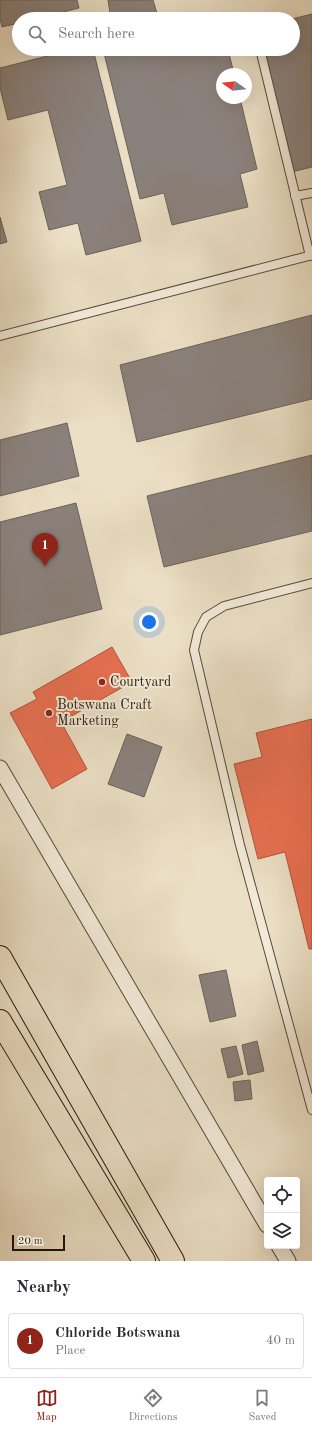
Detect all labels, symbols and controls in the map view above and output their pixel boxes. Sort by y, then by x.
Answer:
search box [12,12,300,56]
icon: search [26,23,48,45]
text: Search here [58,27,135,42]
north arrow [216,68,252,104]
pin: 1 [32,533,58,566]
your location [139,612,159,632]
place label: Courtyard [110,675,171,689]
marker: Courtyard [97,677,107,687]
place label: Botswana Craft Marketing [57,698,152,728]
marker: Botswana Craft Marketing [44,708,54,718]
map controls [264,1177,300,1249]
button: locate [264,1177,300,1213]
button: layers [264,1213,300,1249]
scale bar [12,1233,65,1252]
text: 20 m [18,1236,43,1247]
text: Nearby [16,1279,71,1296]
text: Chloride Botswana [55,1326,181,1341]
text: 1 [26,1334,34,1347]
text: 40 m [266,1334,295,1347]
text: Place [55,1344,85,1357]
tab: Map [36,1387,58,1425]
tab: Directions [129,1387,177,1425]
tab: Saved [248,1387,276,1425]

